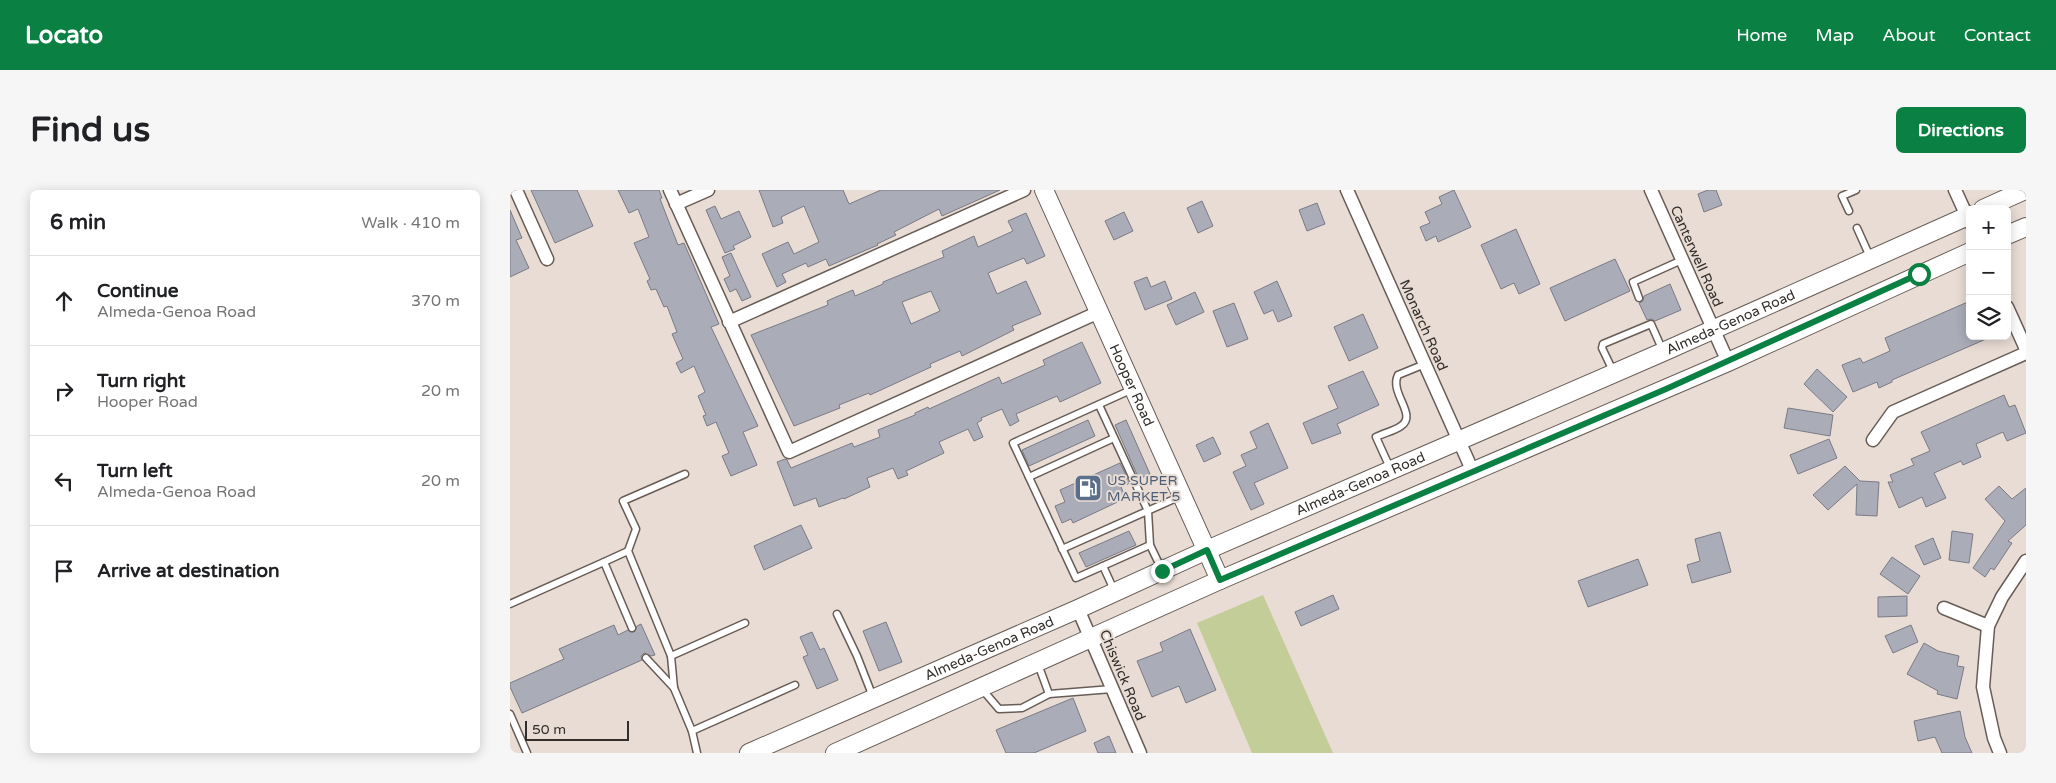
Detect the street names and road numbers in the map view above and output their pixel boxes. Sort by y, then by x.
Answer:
street label: Canterwell Road [1667,203,1727,310]
street label: Monarch Road [1396,277,1451,374]
street label: Almeda-Genoa Road [1664,286,1798,359]
street label: Hooper Road [1106,341,1158,429]
street label: Almeda-Genoa Road [1293,448,1428,520]
street label: Almeda-Genoa Road [922,613,1056,684]
street label: Chiswick Road [1096,627,1149,723]

